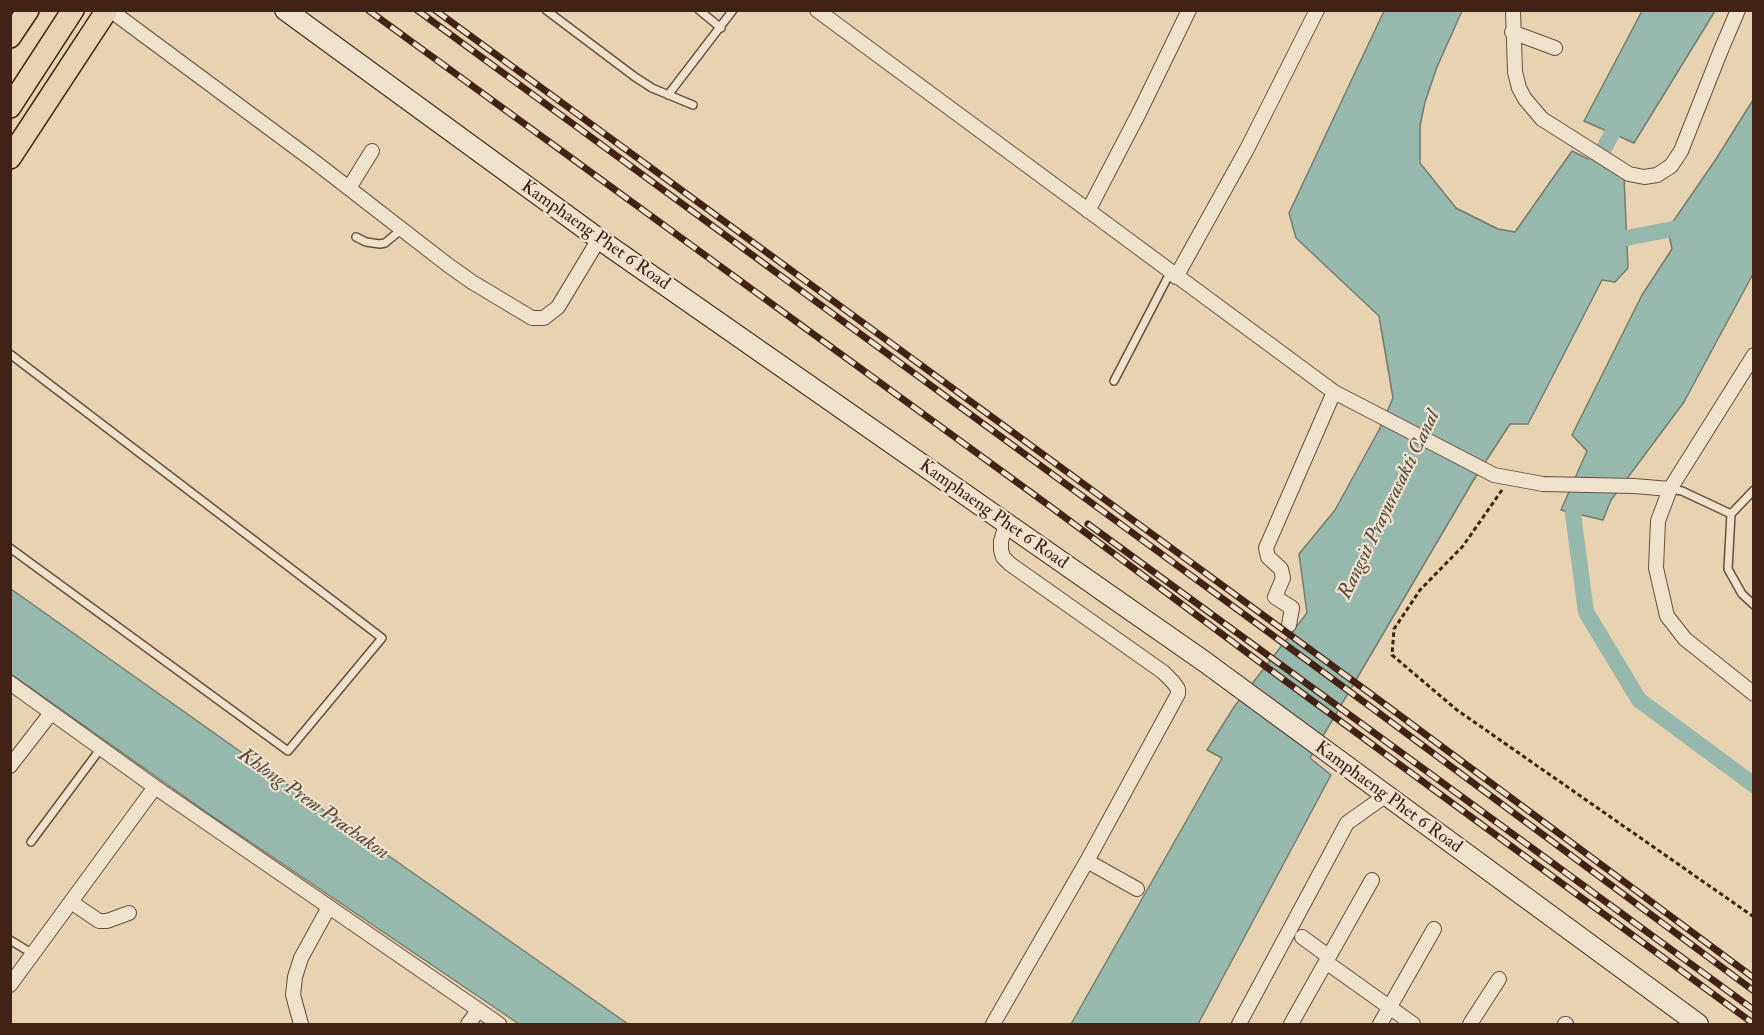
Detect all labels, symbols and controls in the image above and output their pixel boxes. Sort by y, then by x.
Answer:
street label: Kamphaeng Phet 6 Road [516,176,674,296]
water label: Rangsit Prayurasakti Canal [1334,407,1446,603]
street label: Kamphaeng Phet 6 Road [914,455,1072,575]
street label: Kamphaeng Phet 6 Road [1310,737,1466,859]
water label: Khlong Prem Prachakon [233,744,393,866]

